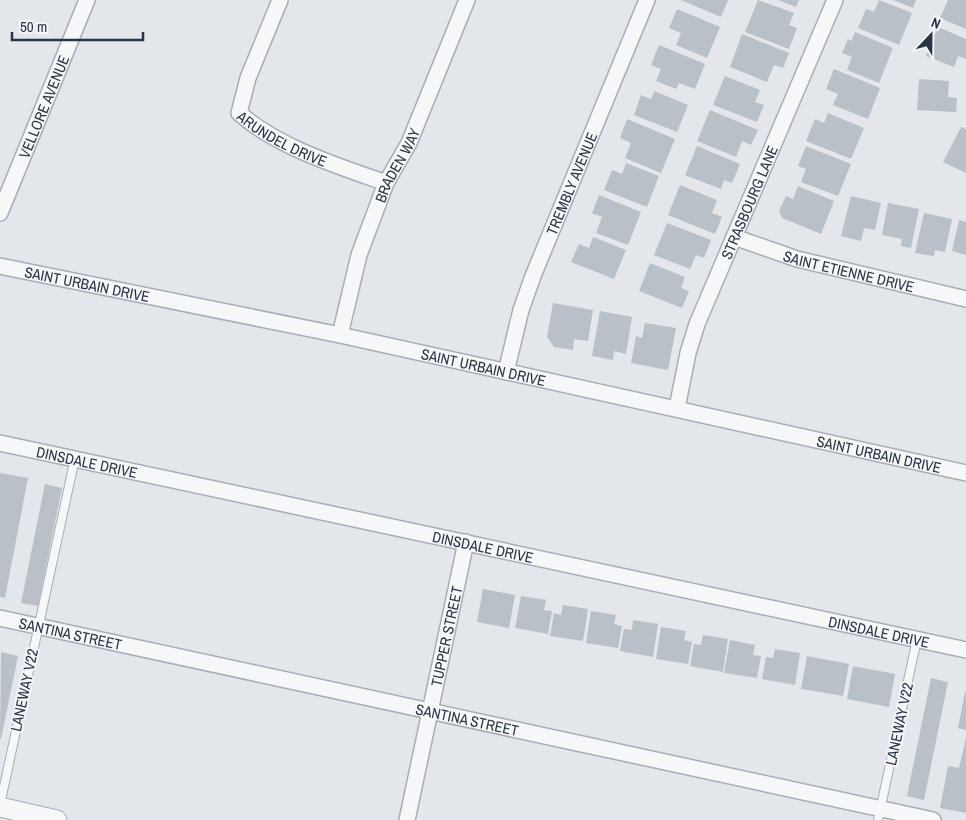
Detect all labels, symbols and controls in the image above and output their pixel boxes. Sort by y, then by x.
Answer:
scale bar [12,10,144,42]
north arrow [906,10,956,60]
text: N [929,13,943,33]
text: 50 m [20,16,47,37]
street label: VELLORE AVENUE [13,52,74,161]
street label: ARUNDEL DRIVE [232,105,330,171]
street label: BRADEN WAY [369,124,425,205]
street label: TREMBLY AVENUE [541,129,602,238]
street label: STRASBOURG LANE [715,142,782,262]
street label: SAINT ETIENNE DRIVE [781,245,916,297]
street label: SAINT URBAIN DRIVE [23,261,152,307]
street label: SAINT URBAIN DRIVE [419,343,548,391]
street label: SAINT URBAIN DRIVE [815,430,943,478]
street label: DINSDALE DRIVE [35,441,139,483]
street label: DINSDALE DRIVE [431,525,535,568]
street label: TUPPER STREET [425,584,467,688]
street label: DINSDALE DRIVE [827,610,931,652]
street label: SANTINA STREET [17,612,124,655]
street label: LANEWAY V22 [5,647,43,733]
street label: LANEWAY V22 [880,681,918,767]
street label: SANTINA STREET [414,698,521,741]

